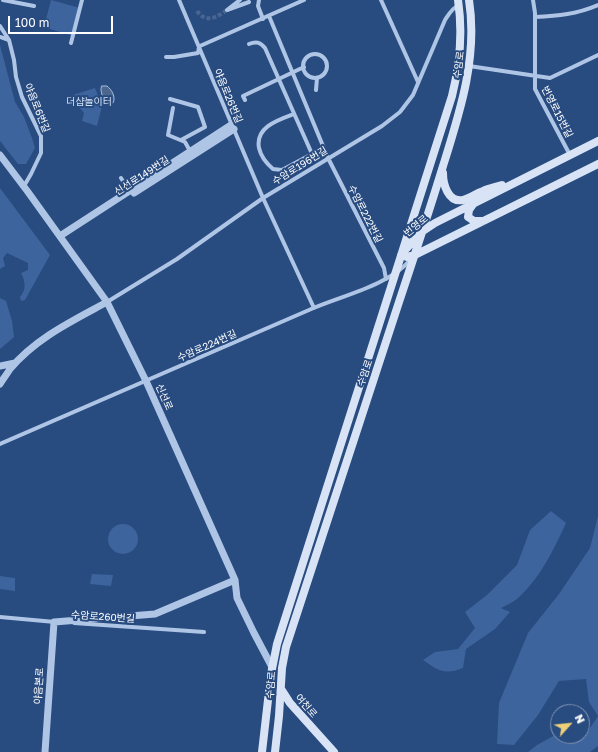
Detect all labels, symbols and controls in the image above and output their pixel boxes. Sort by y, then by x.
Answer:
scale bar [10,8,115,34]
text: 100 m [15,15,49,30]
street label: 수암로 [451,51,467,79]
street label: 야음로26번길 [211,67,245,125]
street label: 야음로6번길 [22,82,52,134]
street label: 번영로15번길 [539,84,575,140]
park label: 더샵놀이터 [66,96,112,108]
street label: 수암로196번길 [270,144,330,188]
street label: 신선로149번길 [112,154,172,198]
street label: 수암로222번길 [345,183,385,245]
street label: 번영로 [401,213,431,239]
street label: 수암로224번길 [175,328,239,364]
street label: 수암로 [355,358,375,388]
street label: 신선로 [153,382,175,412]
street label: 수암로260번길 [71,609,135,625]
street label: 야음본로 [32,667,46,705]
street label: 수암로 [264,671,278,699]
street label: 여천로 [292,692,320,720]
north arrow [550,704,590,744]
text: N [573,712,588,725]

